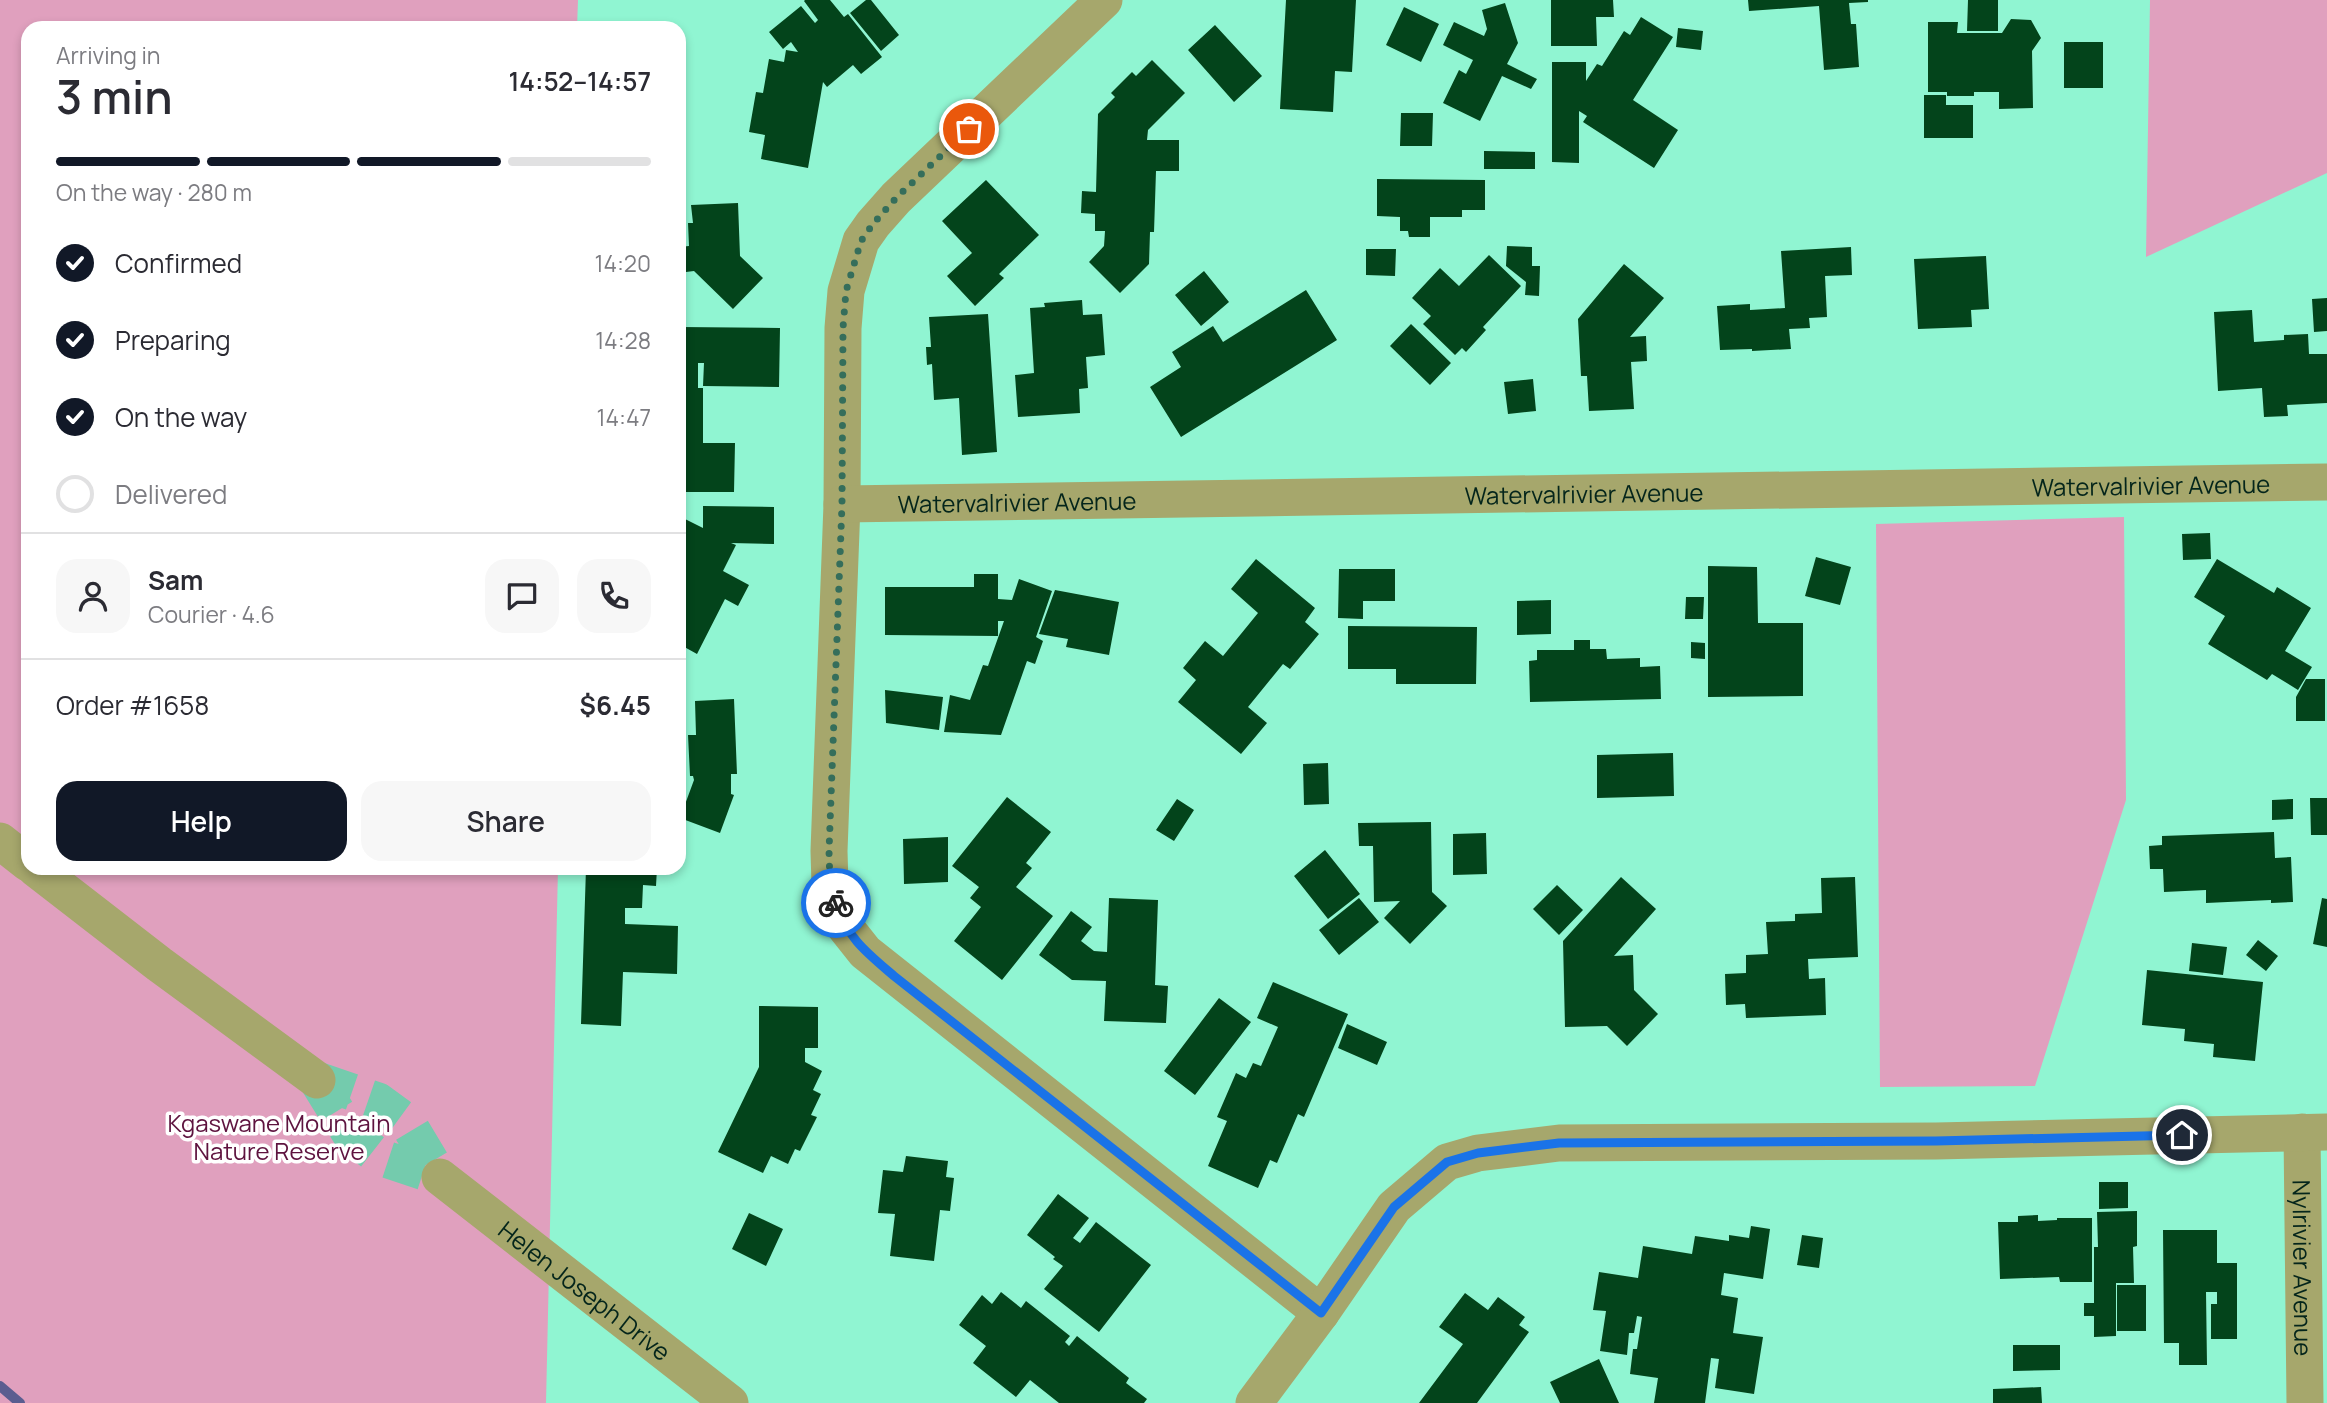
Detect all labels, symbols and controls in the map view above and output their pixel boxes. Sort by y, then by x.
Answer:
text: Arriving in [56,39,161,71]
text: 14:52–14:57 [508,63,651,99]
text: 3 min [56,65,173,128]
pin [939,99,999,159]
icon: bag [950,110,988,148]
text: On the way · 280 m [56,176,252,208]
icon: check [56,244,94,282]
text: Confirmed [115,245,242,281]
text: 14:20 [594,247,651,279]
icon: check [56,321,94,359]
text: Preparing [115,322,231,358]
text: 14:28 [595,324,651,356]
icon: check [56,398,94,436]
text: On the way [115,399,247,435]
text: 14:47 [596,401,651,433]
street label: Watervalrivier Avenue [2031,466,2270,503]
street label: Watervalrivier Avenue [1464,475,1704,511]
text: Delivered [115,476,227,512]
street label: Watervalrivier Avenue [897,483,1137,520]
button: person [56,559,130,633]
button: chat [485,559,559,633]
button: phone [577,559,651,633]
text: Sam [148,562,203,598]
text: Courier · 4.6 [148,598,275,630]
text: Order #1658 [56,687,209,723]
text: $6.45 [580,687,651,723]
button: Help [56,781,347,861]
button: Share [361,781,651,861]
courier [801,868,871,938]
icon: bike [817,884,855,922]
pin [2152,1105,2212,1165]
park label: Kgaswane Mountain Nature Reserve [168,1106,390,1167]
icon: home [2163,1116,2201,1154]
street label: Nylrivier Avenue [2286,1180,2321,1356]
street label: Helen Joseph Drive [492,1213,678,1368]

